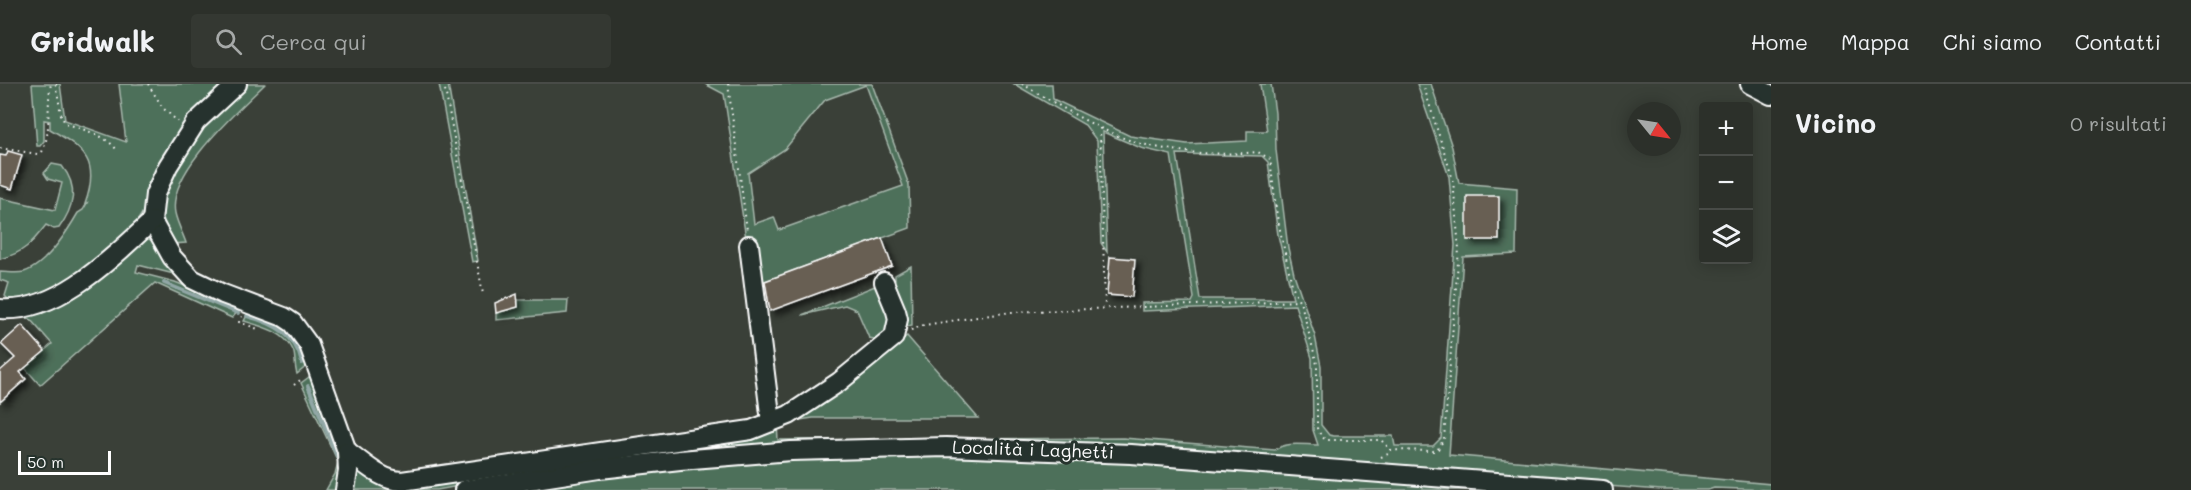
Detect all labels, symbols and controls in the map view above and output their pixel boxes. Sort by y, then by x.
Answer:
search box [191,14,611,68]
text: Gridwalk [30,23,155,59]
icon: search [212,25,245,58]
text: Cerca qui [260,27,367,56]
text: Home [1751,28,1808,55]
text: Mappa [1841,28,1910,55]
text: Chi siamo [1943,28,2042,55]
text: Contatti [2075,28,2161,55]
north arrow [1627,102,1681,156]
map controls [1699,102,1753,264]
button: + [1699,102,1753,156]
text: Vicino [1795,106,1876,140]
text: 0 risultati [2070,110,2167,136]
button: − [1699,156,1753,210]
button: layers [1699,210,1753,264]
street label: Località i Laghetti [952,434,1114,464]
scale bar [18,448,111,476]
text: 50 m [27,451,64,472]

